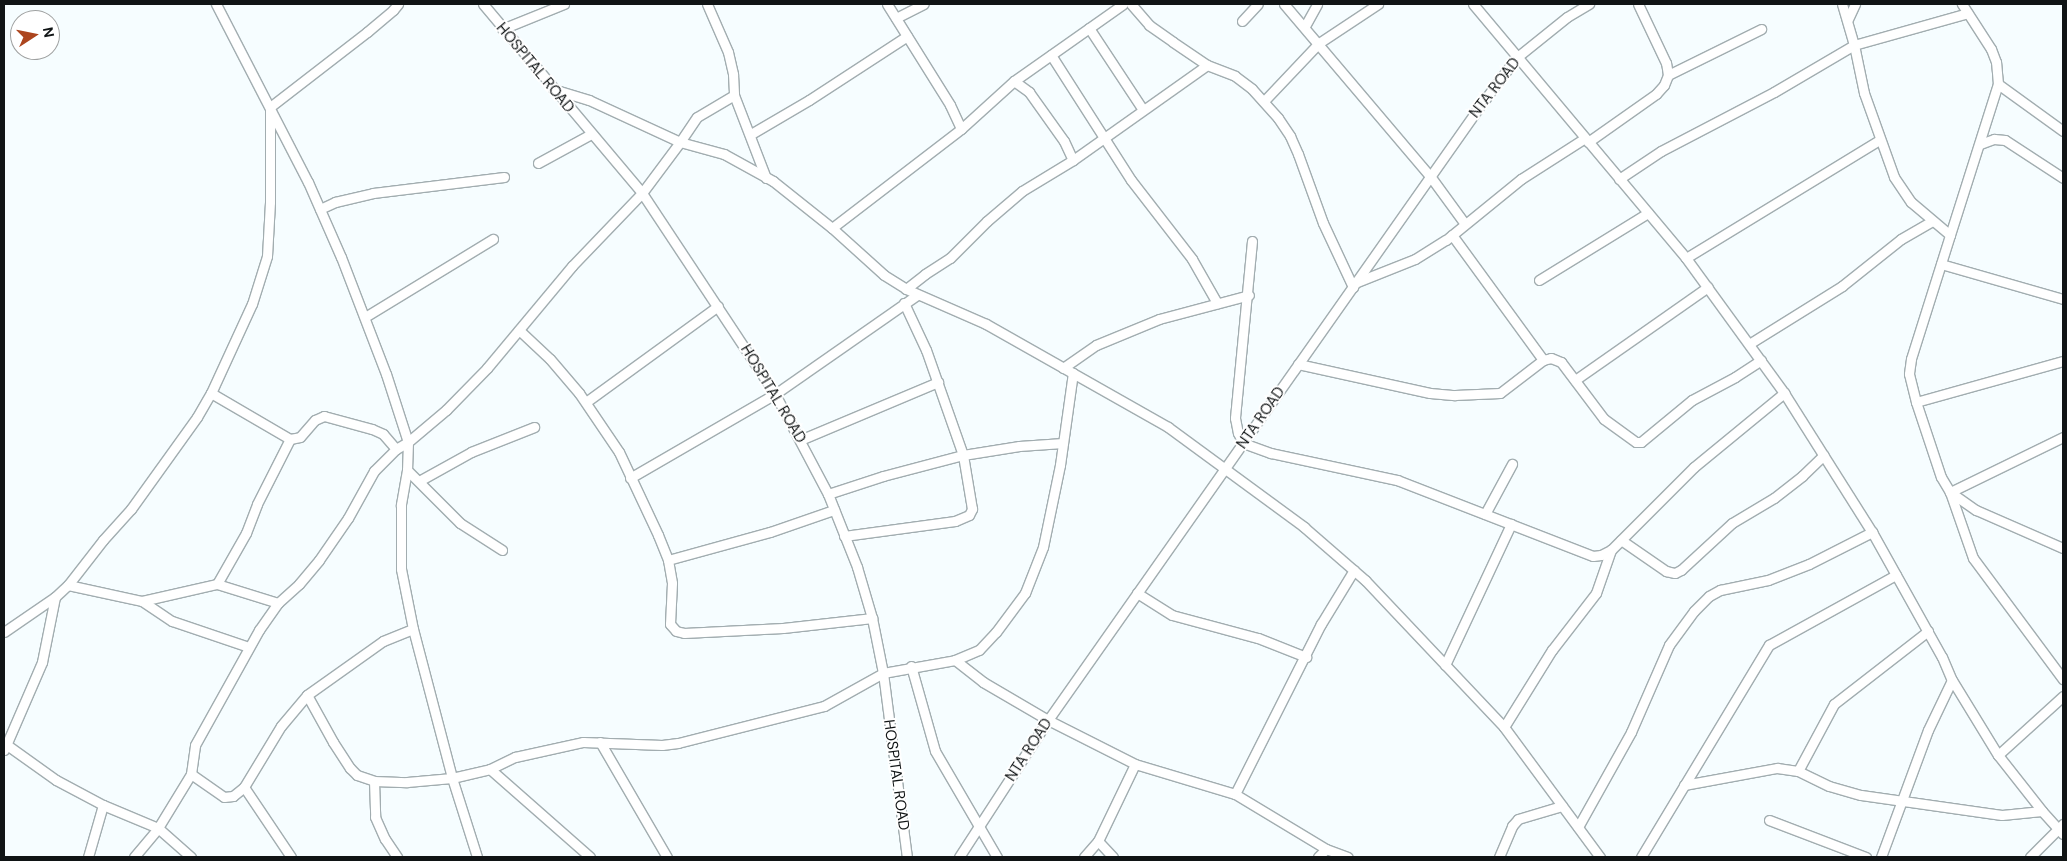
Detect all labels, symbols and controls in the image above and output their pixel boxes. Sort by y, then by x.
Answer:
north arrow [10,10,60,60]
street label: HOSPITAL ROAD [492,19,578,117]
text: N [39,26,59,39]
street label: NTA ROAD [1466,54,1524,122]
street label: HOSPITAL ROAD [736,341,810,447]
street label: NTA ROAD [1233,384,1289,452]
street label: NTA ROAD [1002,715,1056,785]
street label: HOSPITAL ROAD [879,718,913,832]

